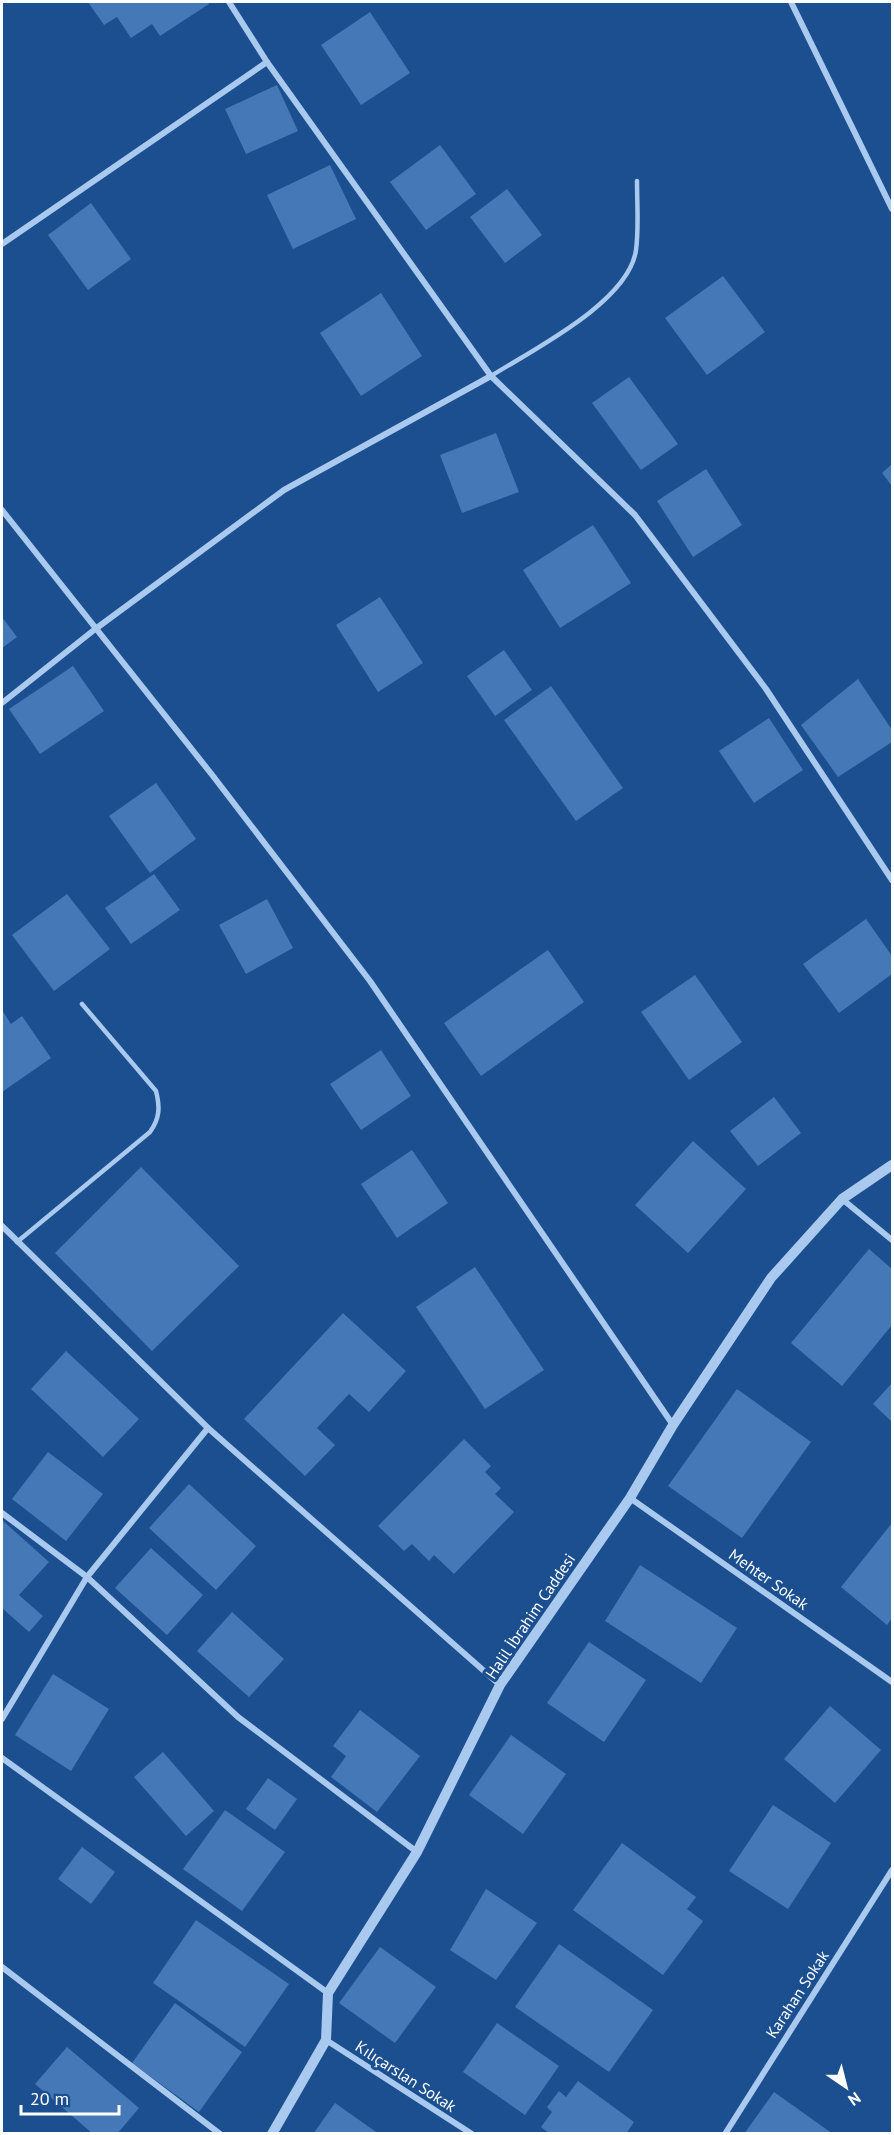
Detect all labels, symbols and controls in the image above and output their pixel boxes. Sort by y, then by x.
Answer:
street label: Mehter Sokak [725,1544,813,1614]
street label: Halil İbrahim Caddesi [481,1550,579,1682]
street label: Karahan Sokak [761,1946,833,2042]
street label: Kılıçarslan Sokak [352,2036,460,2116]
north arrow [816,2057,876,2117]
scale bar [21,2078,118,2116]
text: 20 m [30,2087,69,2110]
text: N [845,2088,865,2110]

